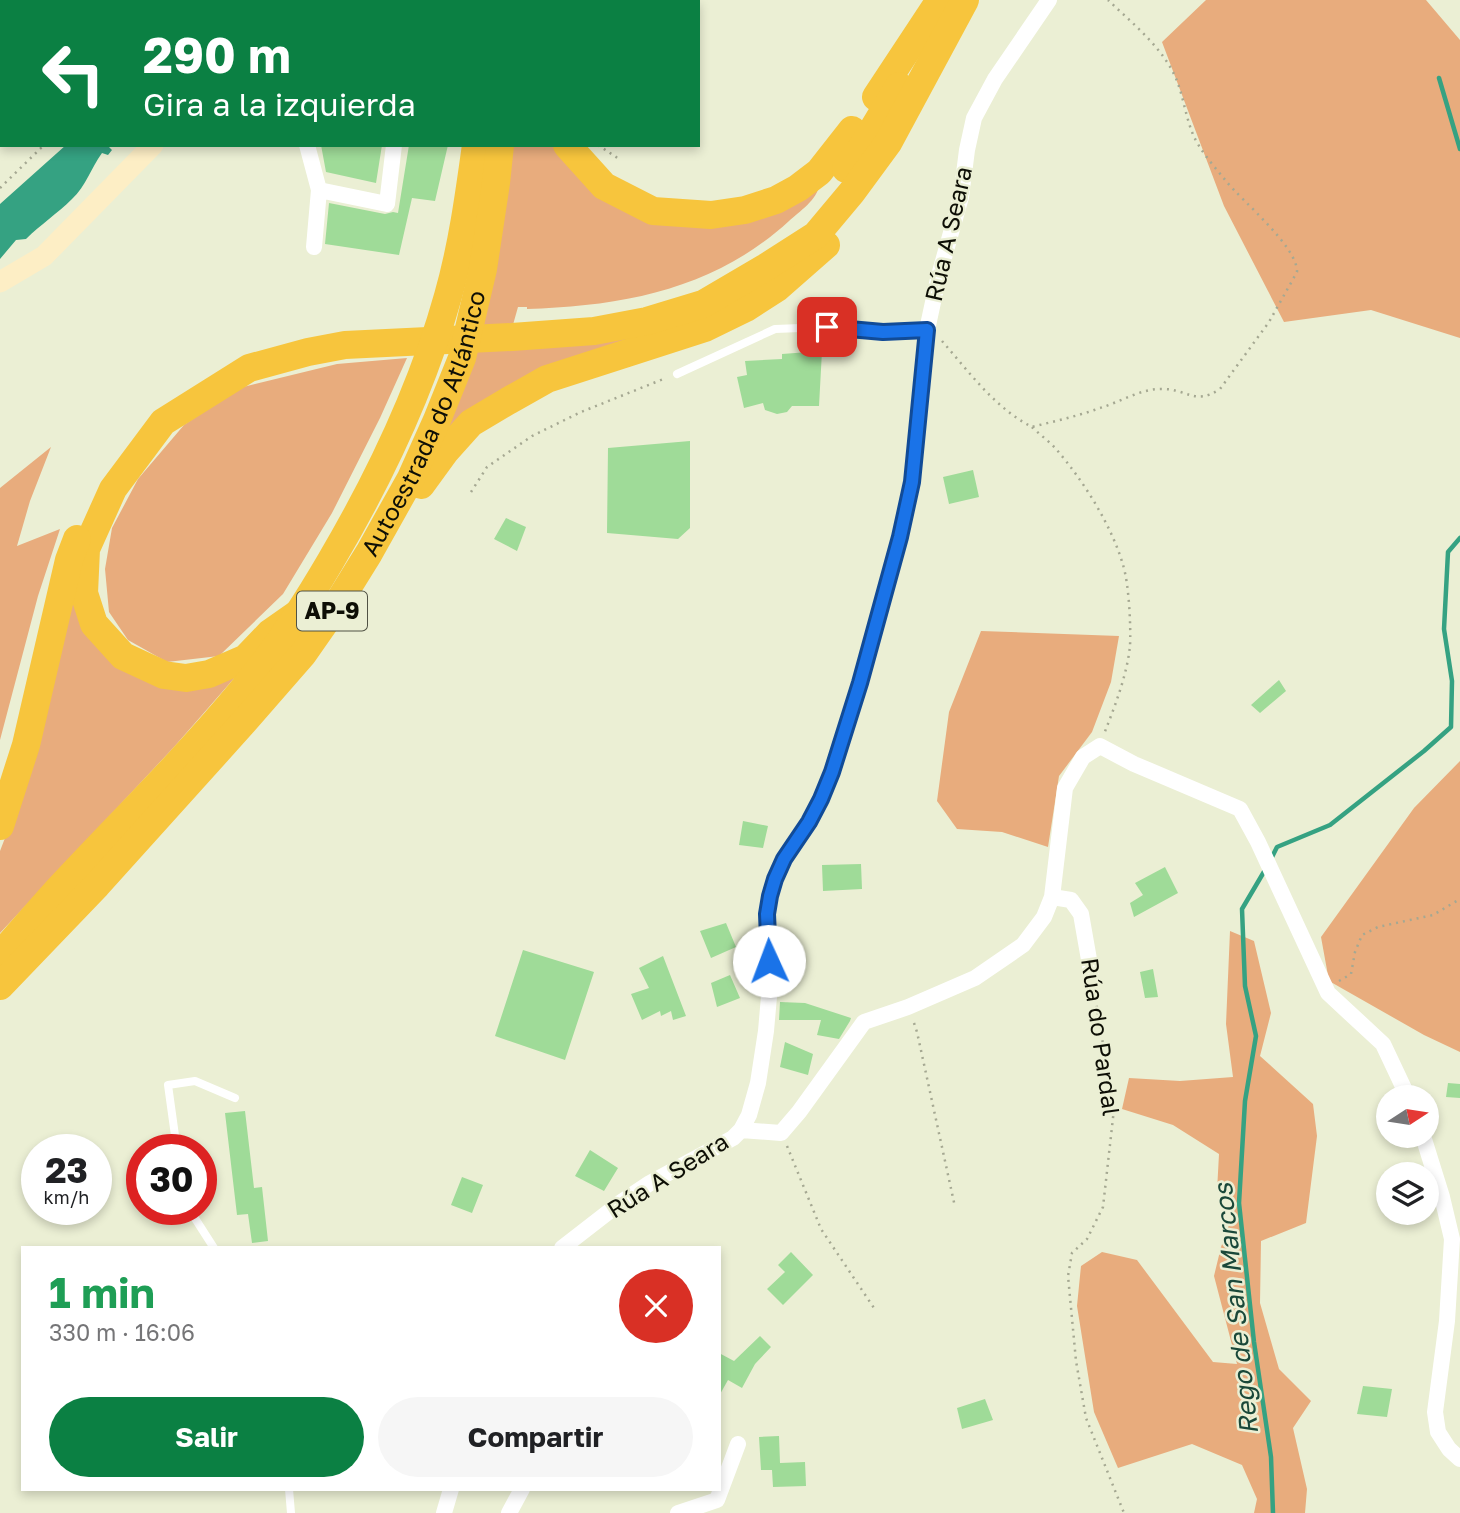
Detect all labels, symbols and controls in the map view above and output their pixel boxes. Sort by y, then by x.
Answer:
text: 290 m [143,25,291,84]
icon: left [28,28,119,119]
text: Gira a la izquierda [143,85,416,123]
street label: Rúa A Seara [918,163,977,304]
street label: Autoestrada do Atlántico [354,287,490,561]
pin [797,297,857,357]
icon: arrive [808,308,846,346]
road number: AP-9 [297,592,367,631]
position arrow [732,924,806,998]
street label: Rúa do Pardal [1076,956,1127,1118]
north arrow [1376,1085,1438,1148]
map controls [1376,1085,1439,1225]
street label: Rúa A Seara [601,1126,733,1223]
speed limit sign: 30 [126,1134,217,1225]
text: 23 [45,1149,88,1191]
button: layers [1376,1162,1439,1225]
water label: Rego de San Marcos [1207,1181,1264,1436]
text: km/h [44,1186,89,1208]
text: 1 min [49,1267,155,1317]
button: close [619,1269,693,1343]
text: 330 m · 16:06 [49,1318,195,1346]
button: Salir [49,1397,364,1477]
button: Compartir [378,1397,693,1477]

